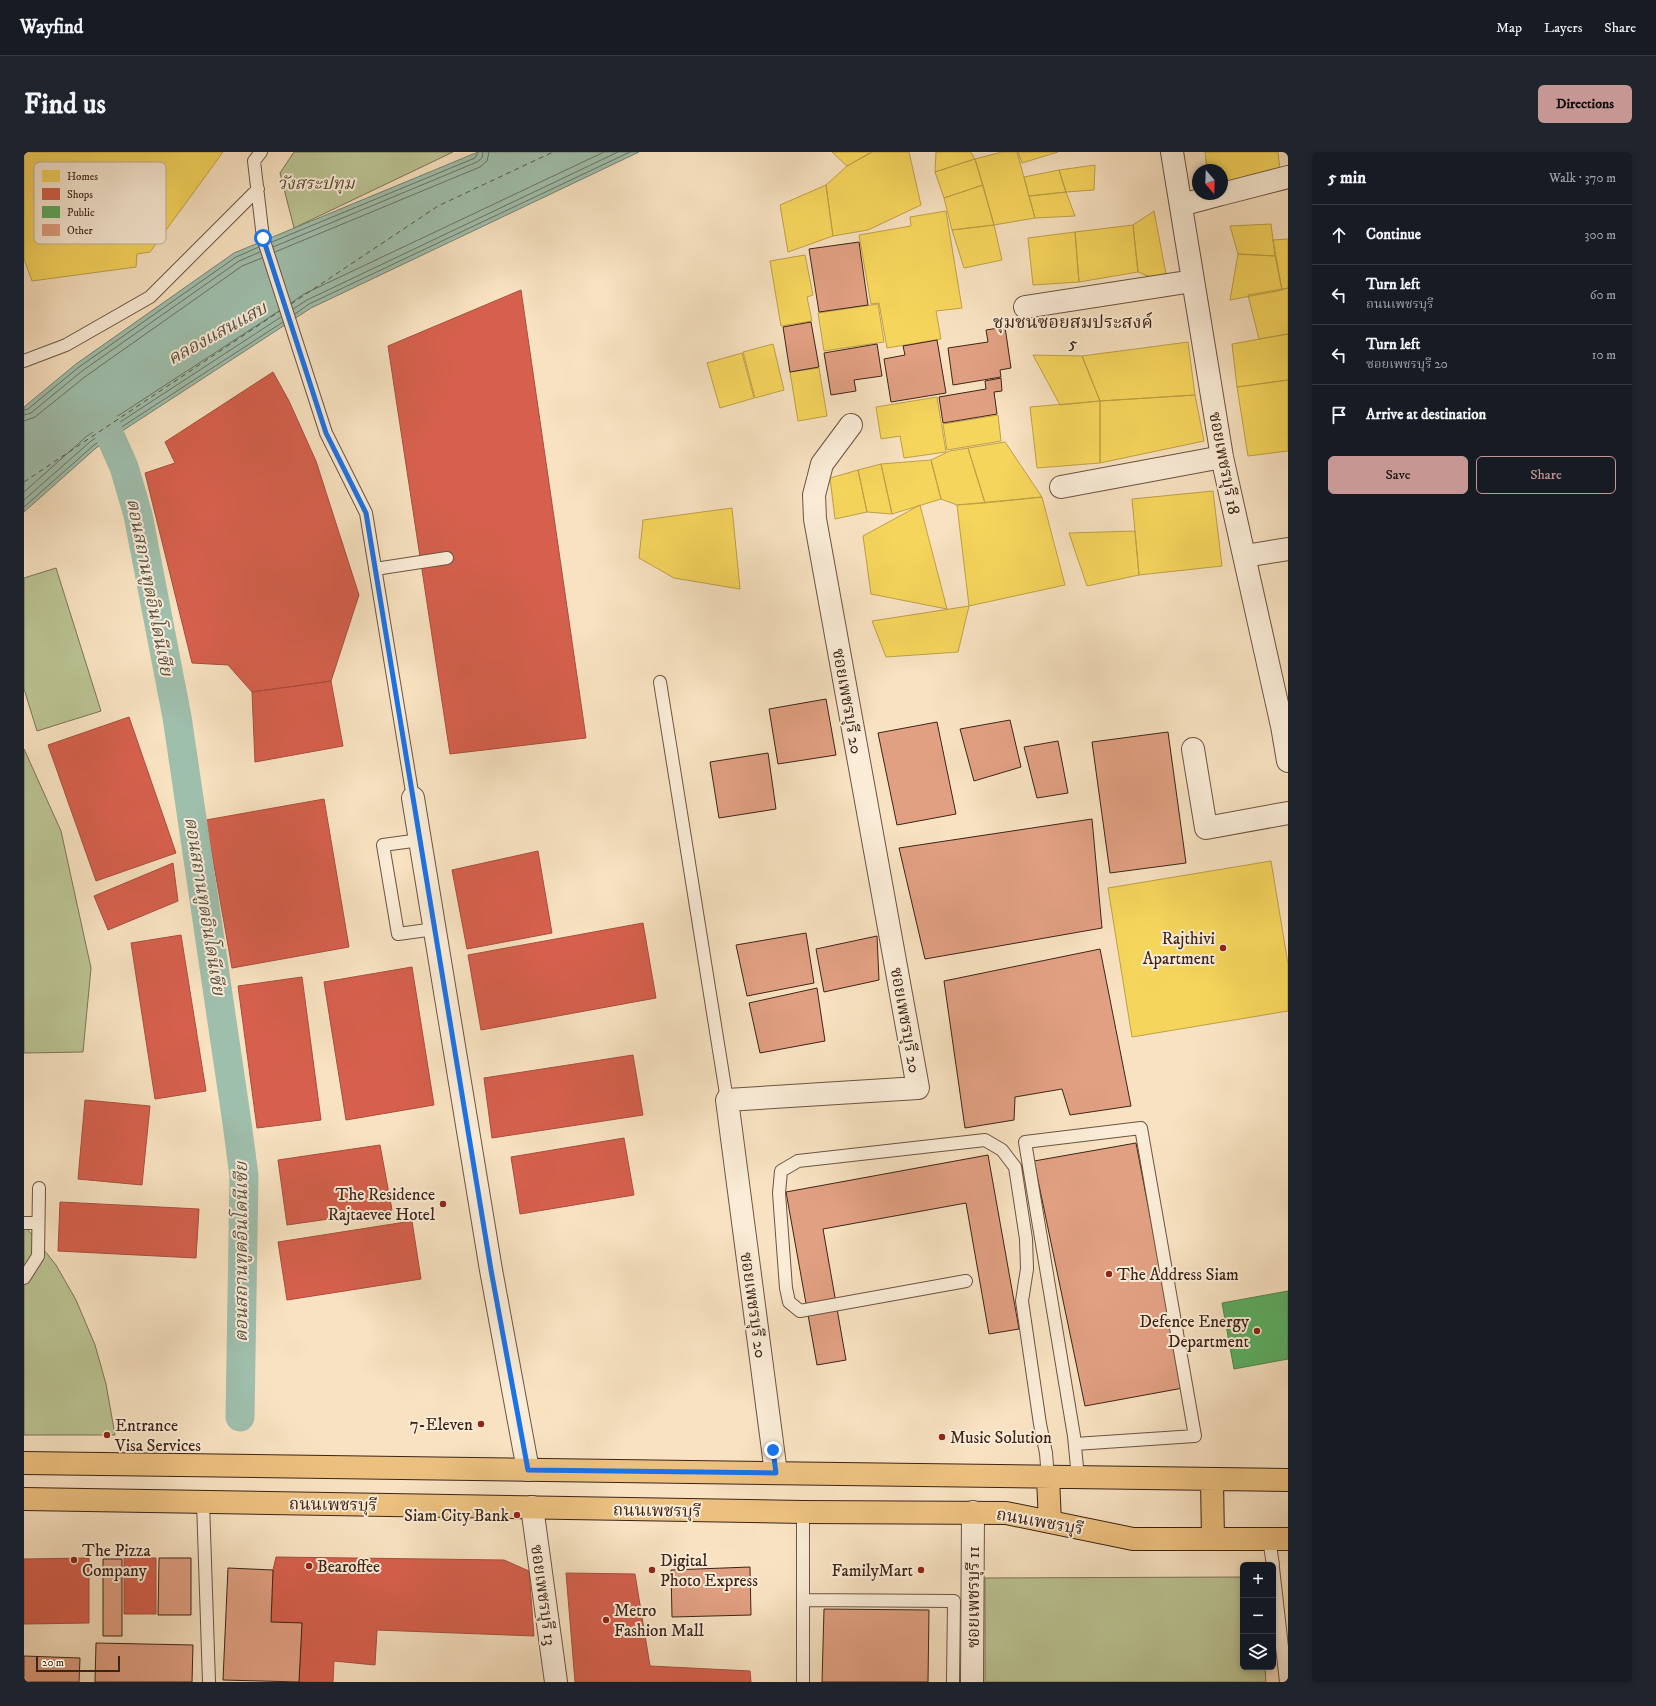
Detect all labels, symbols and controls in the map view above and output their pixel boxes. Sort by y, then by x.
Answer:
text: Wayfind [20,16,83,39]
text: Map [1496,19,1522,37]
text: Layers [1544,19,1582,37]
text: Share [1604,19,1636,37]
button: Directions [1538,85,1632,123]
text: Find us [24,87,106,122]
legend [34,162,166,244]
north arrow [1192,164,1228,200]
text: 5 min [1328,167,1366,189]
text: Homes [67,170,98,184]
text: Walk · 370 m [1549,170,1616,186]
park label: วังสระปทุม [277,173,356,195]
text: Shops [67,188,93,202]
text: Public [67,206,95,220]
text: Other [67,224,94,238]
icon: ahead [1328,224,1350,246]
text: Continue [1366,225,1421,244]
text: 300 m [1585,227,1616,243]
route start [254,229,272,247]
text: Turn left [1366,275,1420,294]
icon: left [1328,284,1350,306]
text: 60 m [1590,287,1616,303]
text: ถนนเพชรบุรี [1366,296,1434,312]
water label: คลองแสนแสบ [164,297,273,370]
district label: ชุมชนซอยสมประสงค์ 5 [993,311,1153,355]
text: Turn left [1366,335,1420,354]
icon: left [1328,344,1350,366]
text: 10 m [1592,347,1616,363]
text: ซอยเพชรบุรี 20 [1366,356,1448,372]
icon: arrive [1328,404,1350,426]
text: Arrive at destination [1366,405,1486,424]
street label: ซอยเพชรบุรี 18 [1203,410,1245,516]
button: Save [1328,456,1468,494]
button: Share [1476,456,1616,494]
water label: ตอนสถานทูตอินโดนีเซีย [121,496,180,679]
street label: ซอยเพชรบุรี 20 [827,647,867,756]
water label: ตอนสถานทูตอินโดนีเซีย [179,815,232,998]
place label: Rajthivi Apartment [1143,928,1216,970]
marker: Rajthivi Apartment [1218,943,1228,953]
street label: ซอยเพชรบุรี 20 [885,966,925,1075]
water label: ตอนสถานทูตอินโดนีเซีย [228,1161,253,1342]
place label: The Residence Rajtaevee Hotel [328,1184,435,1226]
marker: The Residence Rajtaevee Hotel [438,1199,448,1209]
street label: ซอยเพชรบุรี 20 [735,1251,771,1360]
place label: The Address Siam [1117,1264,1239,1286]
marker: The Address Siam [1104,1269,1114,1279]
place label: Defence Energy Department [1139,1311,1250,1353]
marker: Defence Energy Department [1252,1326,1262,1336]
place label: 7-Eleven [410,1414,473,1436]
place label: Entrance Visa Services [114,1415,201,1457]
marker: 7-Eleven [476,1419,486,1429]
place label: Music Solution [950,1427,1052,1449]
marker: Entrance Visa Services [102,1430,112,1440]
marker: Music Solution [937,1432,947,1442]
route end [764,1441,782,1459]
street label: ถนนเพชรบุรี [289,1493,377,1517]
street label: ถนนเพชรบุรี [613,1499,701,1523]
street label: ถนนเพชรบุรี [994,1503,1085,1540]
place label: Siam City Bank [404,1505,510,1527]
marker: Siam City Bank [512,1510,522,1520]
place label: The Pizza Company [82,1540,151,1582]
street label: ซอยเพชรบุรี 13 [525,1543,561,1647]
street label: ซอยเพชรบุรี 11 [963,1546,985,1648]
place label: Digital Photo Express [660,1550,758,1592]
marker: The Pizza Company [69,1555,79,1565]
place label: Bearoffee [317,1556,380,1578]
place label: FamilyMart [832,1560,914,1582]
marker: Bearoffee [304,1561,314,1571]
map controls [1240,1562,1276,1670]
button: + [1240,1562,1276,1598]
marker: Digital Photo Express [647,1565,657,1575]
marker: FamilyMart [916,1565,926,1575]
button: − [1240,1598,1276,1634]
place label: Metro Fashion Mall [614,1600,704,1642]
marker: Metro Fashion Mall [601,1615,611,1625]
button: layers [1240,1634,1276,1670]
scale bar [36,1654,120,1673]
text: 20 m [42,1656,64,1670]

